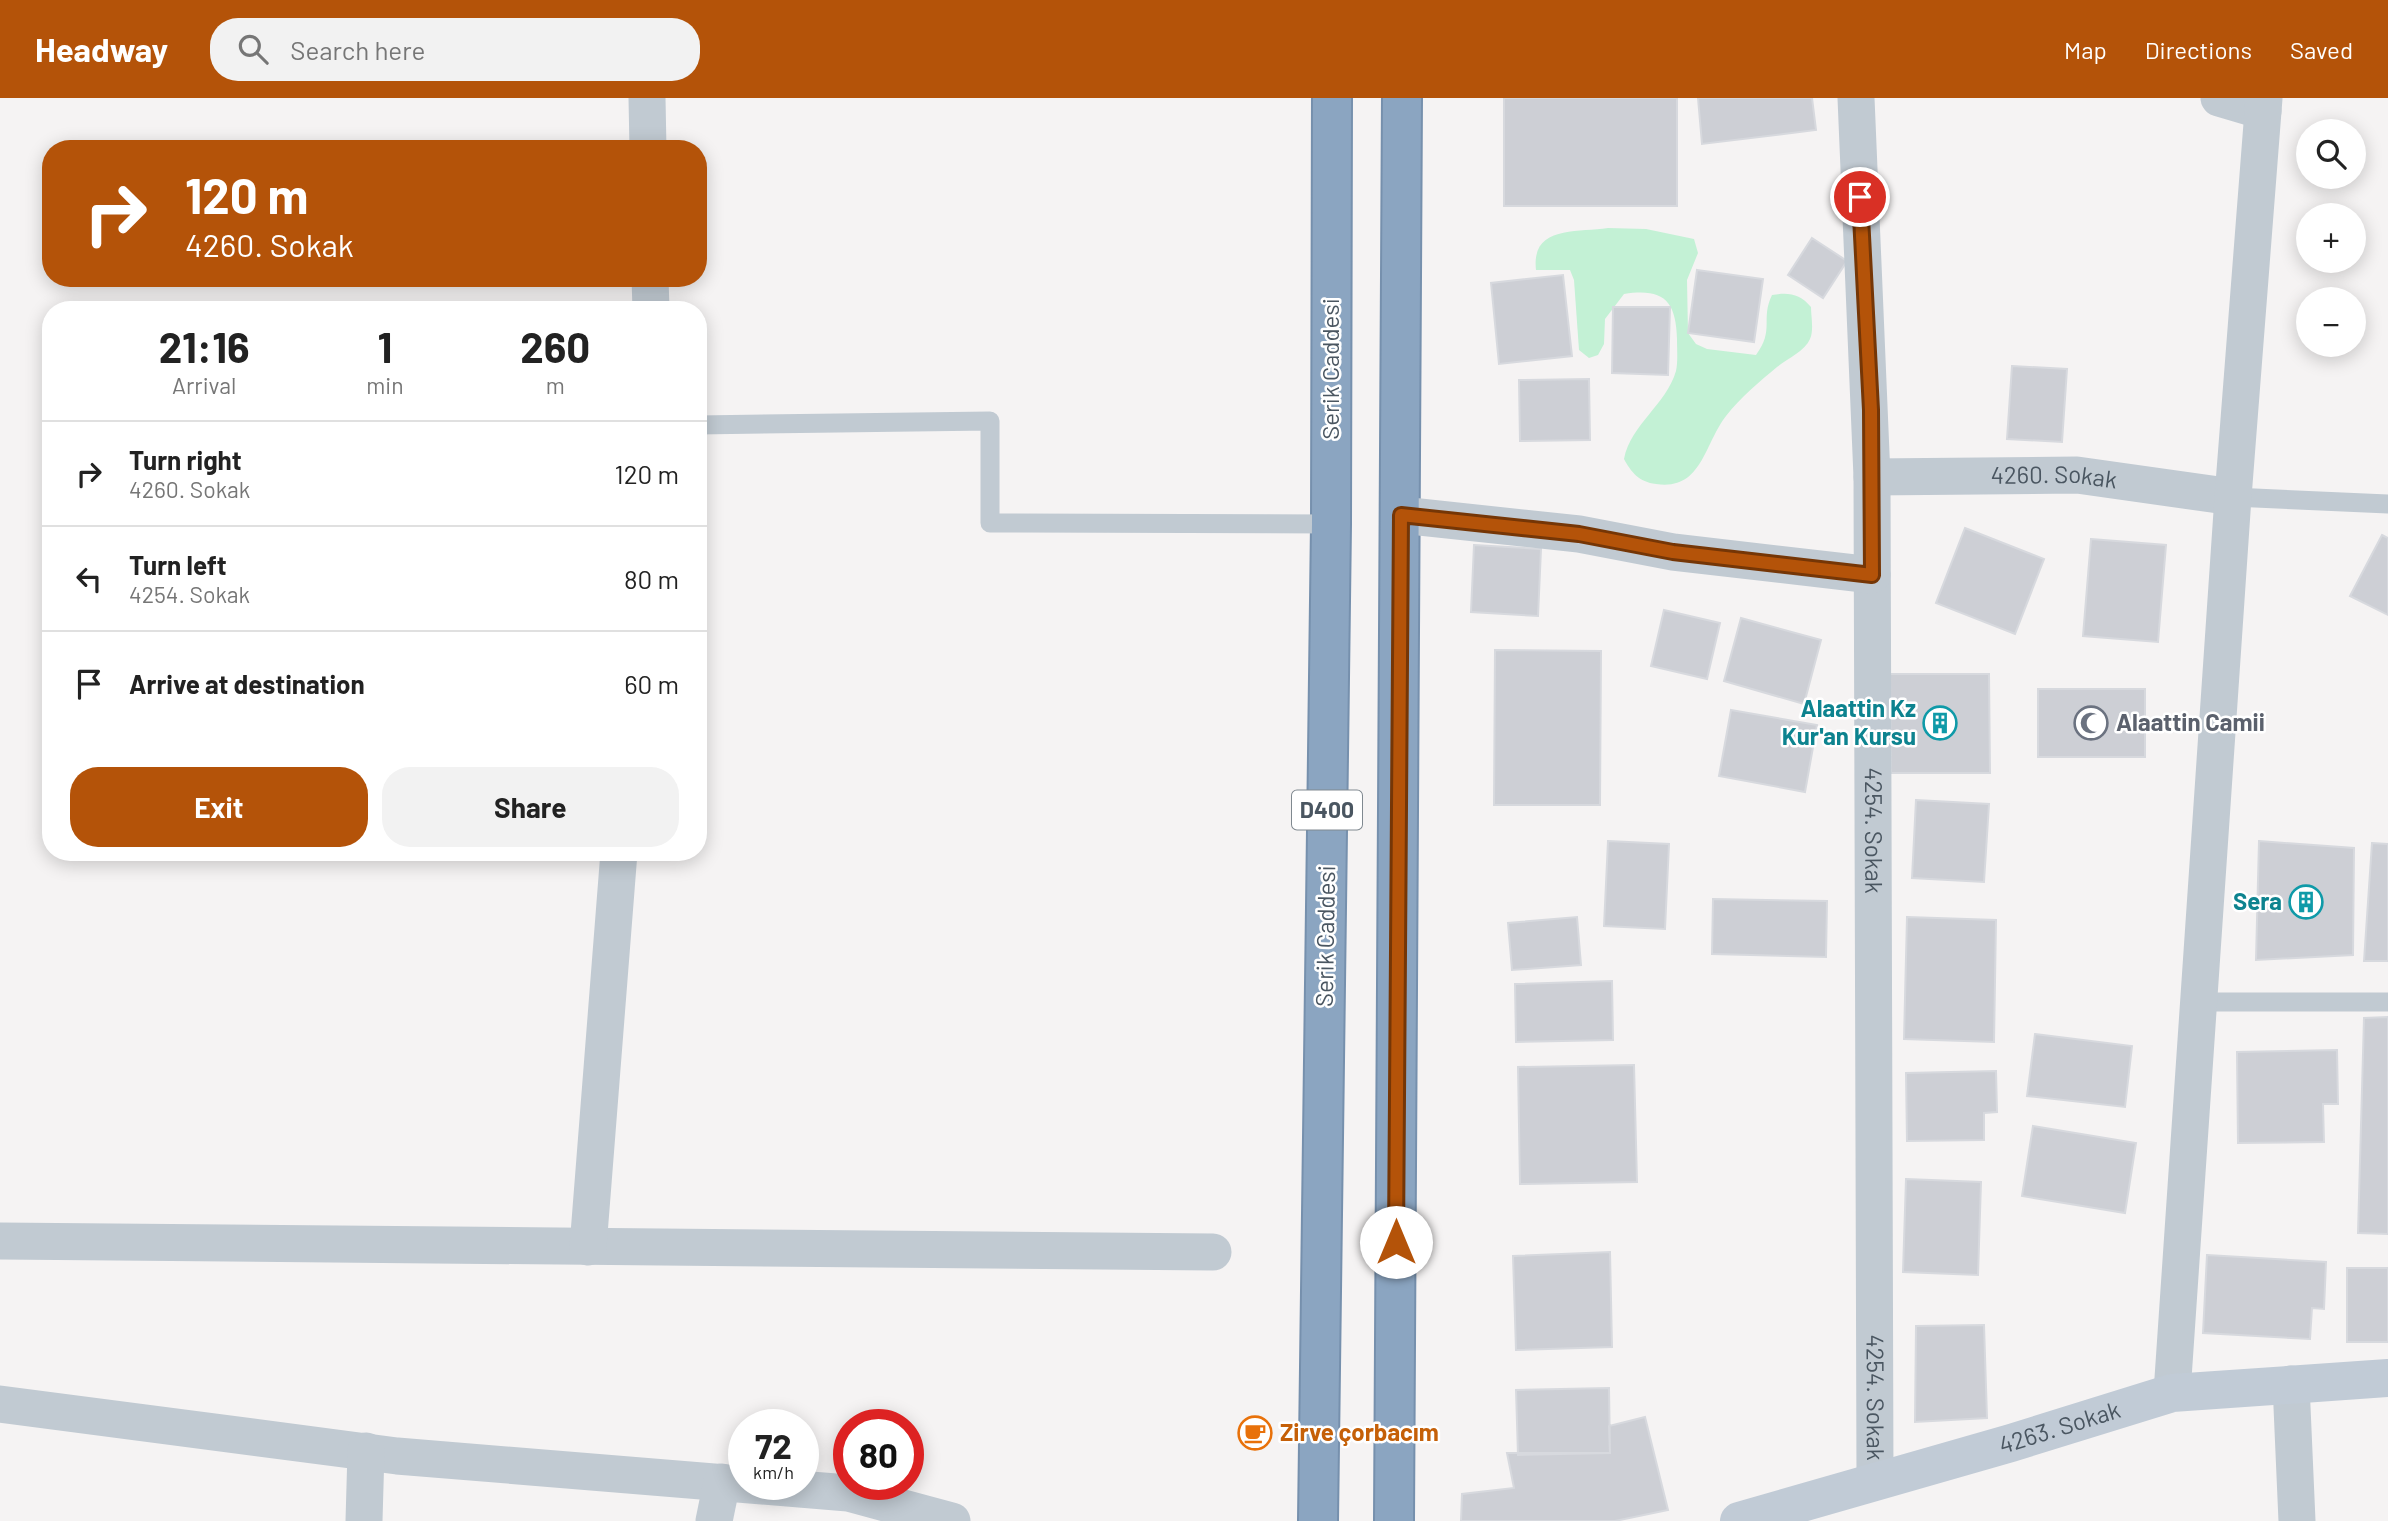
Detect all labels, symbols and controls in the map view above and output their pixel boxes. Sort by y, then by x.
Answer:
search box [210,18,700,81]
text: Headway [35,29,168,69]
icon: search [234,30,272,68]
text: Search here [290,34,425,65]
text: Map [2064,35,2107,64]
text: Directions [2145,35,2252,64]
text: Saved [2290,35,2353,64]
map controls [2296,119,2366,357]
button: search [2296,119,2366,189]
text: 120 m [185,165,308,224]
pin [1830,167,1890,227]
icon: right [70,168,161,259]
icon: arrive [1841,178,1879,216]
button: + [2296,203,2366,273]
text: 4260. Sokak [185,225,354,263]
button: − [2296,287,2366,357]
street label: Serik Caddesi [1315,298,1344,440]
text: 21:16 [159,321,250,371]
text: 1 [377,321,392,371]
text: 260 [520,321,590,371]
text: Arrival [172,371,236,399]
text: min [366,371,404,399]
text: m [546,371,565,399]
text: Turn right [129,444,242,475]
icon: right [70,455,108,493]
text: 120 m [615,458,679,489]
street label: 4260. Sokak [1990,459,2119,494]
text: 4260. Sokak [129,475,250,503]
text: Turn left [129,549,227,580]
icon: left [70,560,108,598]
text: 80 m [624,563,679,594]
text: 4254. Sokak [129,580,250,608]
icon: arrive [70,665,108,703]
text: Arrive at destination [129,668,365,699]
text: 60 m [624,668,679,699]
place label: Alaattin Kz Kur'an Kursu [1782,693,1916,750]
building icon: Alaattin Kz Kur'an Kursu [1921,704,1959,742]
mosque icon: Alaattin Camii [2072,704,2110,742]
place label: Alaattin Camii [2116,707,2265,736]
button: Exit [70,767,368,847]
button: Share [382,767,679,847]
street label: 4254. Sokak [1860,767,1889,894]
road number: D400 [1292,790,1362,830]
street label: Serik Caddesi [1309,865,1340,1007]
building icon: Sera [2287,883,2325,921]
place label: Sera [2233,886,2282,915]
position arrow [1359,1205,1433,1279]
street label: 4254. Sokak [1862,1334,1891,1461]
street label: 4263. Sokak [1995,1394,2124,1459]
speed limit sign: 80 [833,1409,924,1500]
cafe icon: Zirve çorbacım [1236,1414,1274,1452]
place label: Zirve çorbacım [1280,1417,1439,1446]
text: 72 [755,1424,792,1466]
text: km/h [753,1461,794,1483]

